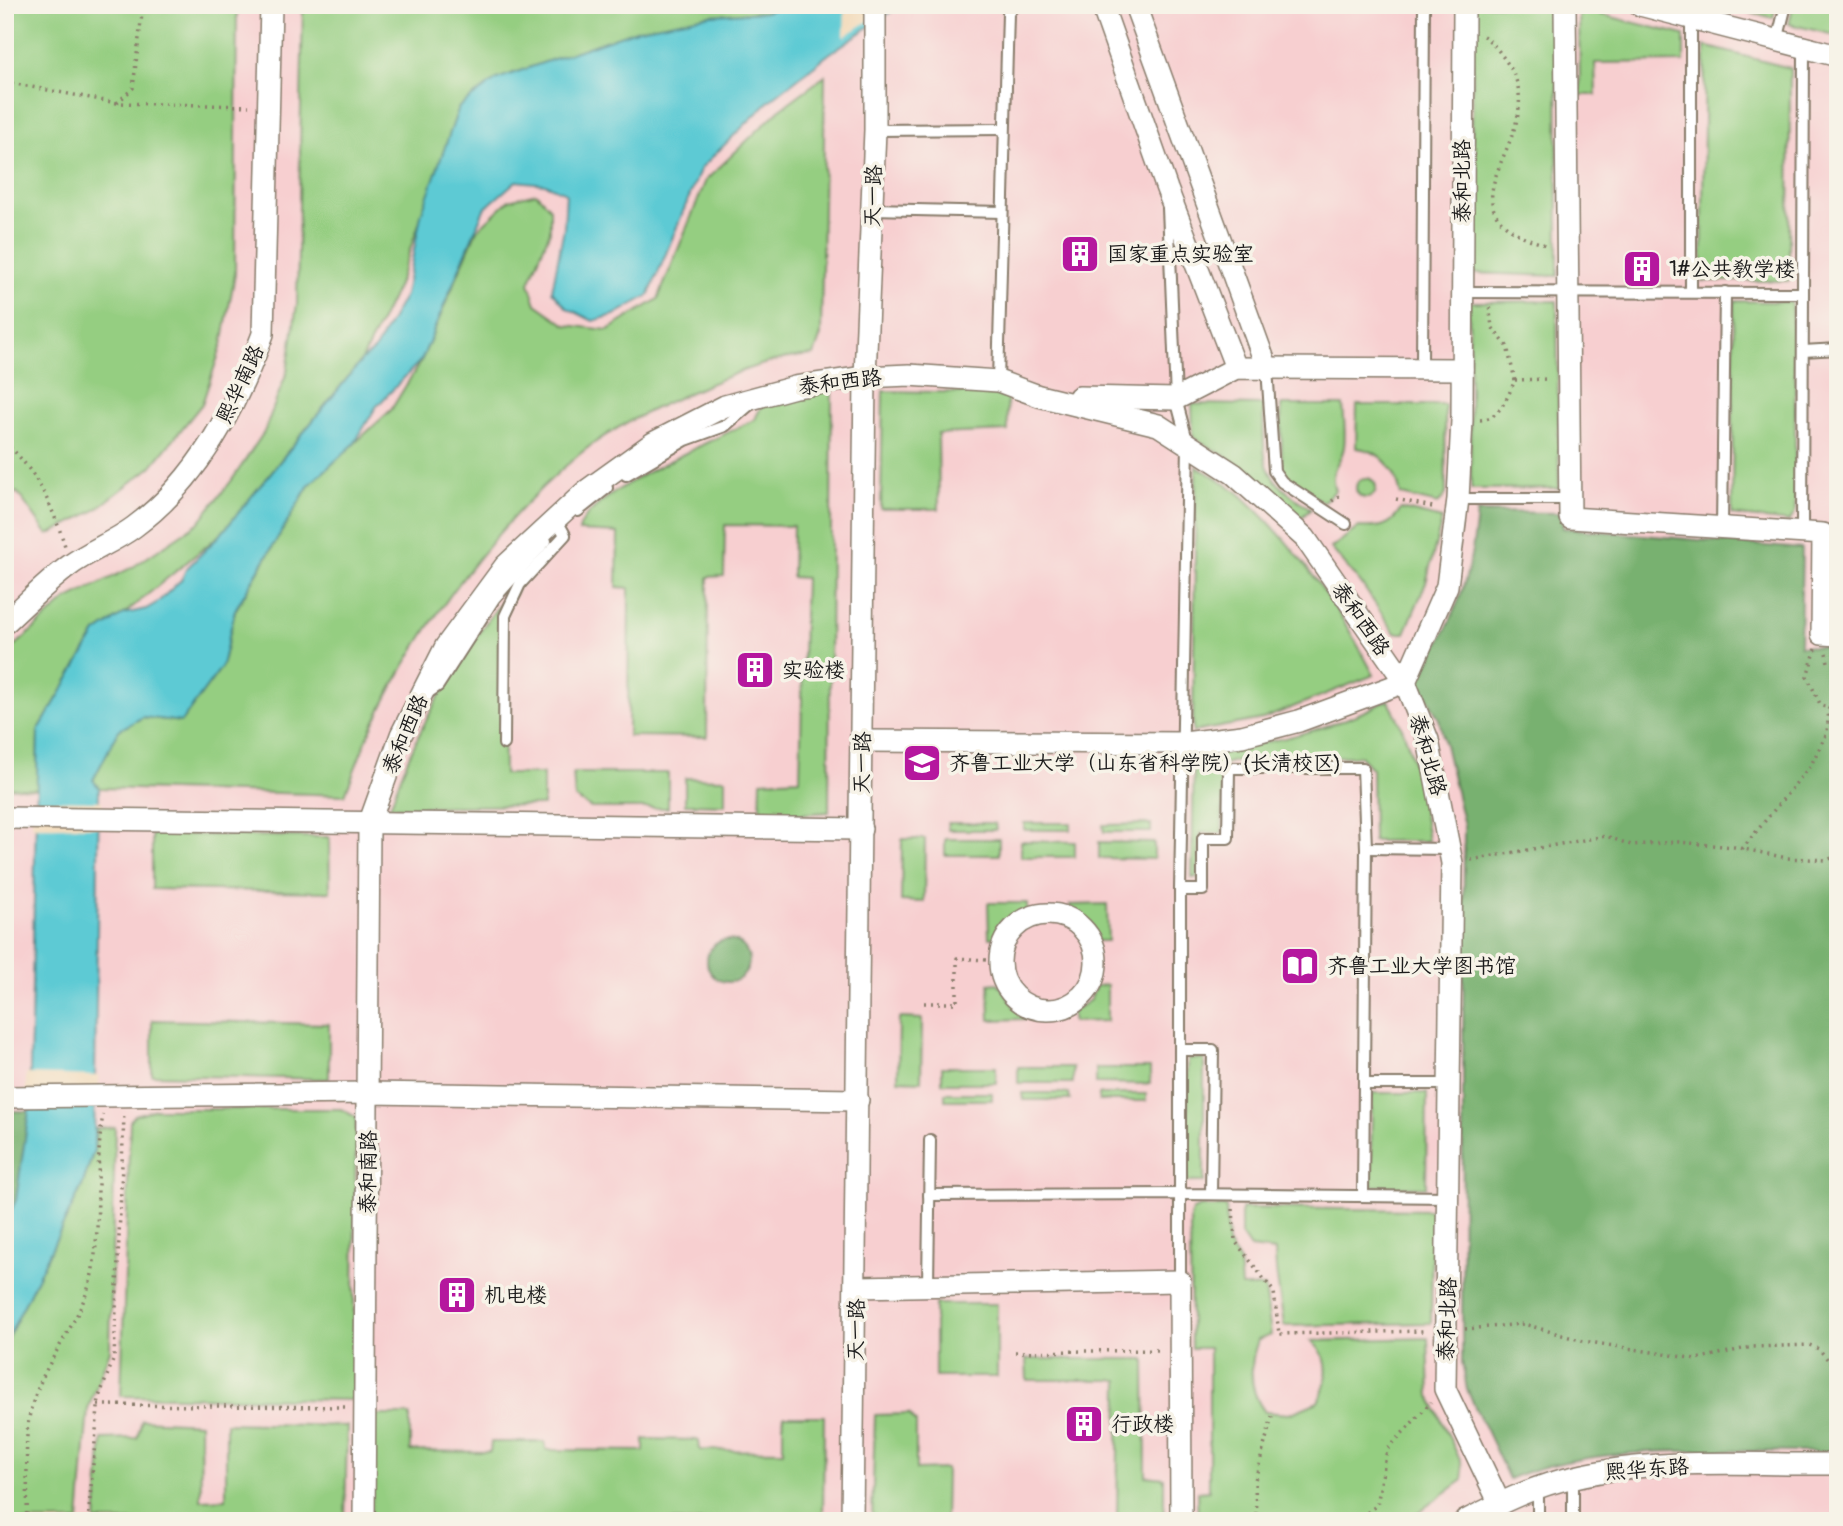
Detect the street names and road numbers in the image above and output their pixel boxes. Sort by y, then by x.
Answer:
street label: 泰和北路 [1449,139,1476,223]
street label: 天一路 [859,164,888,228]
street label: 熙华南路 [210,340,270,428]
street label: 泰和西路 [797,364,883,401]
street label: 泰和西路 [1325,577,1396,661]
street label: 泰和西路 [377,690,434,778]
street label: 泰和北路 [1403,711,1452,799]
street label: 天一路 [848,731,877,795]
street label: 泰和南路 [354,1130,383,1214]
street label: 泰和北路 [1433,1277,1462,1361]
street label: 天一路 [842,1298,871,1362]
street label: 熙华东路 [1604,1453,1690,1486]

